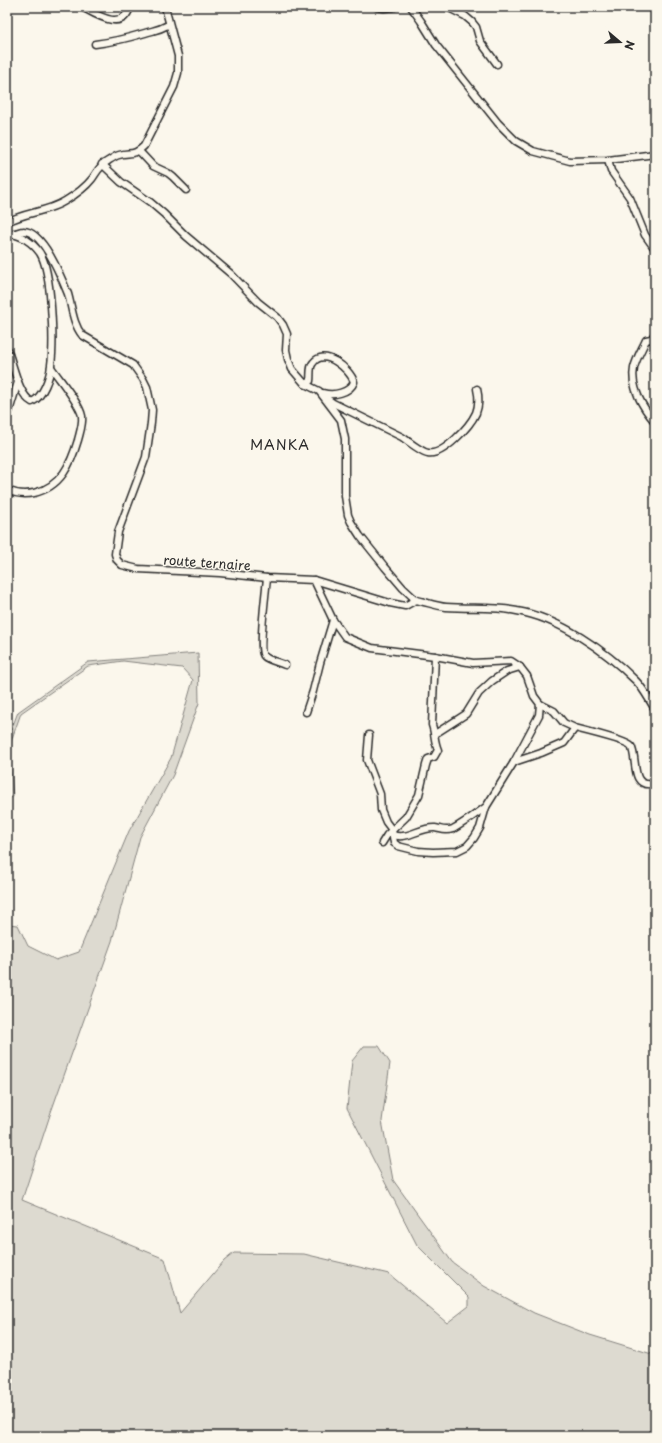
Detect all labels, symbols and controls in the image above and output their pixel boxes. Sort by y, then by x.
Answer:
north arrow [600,22,640,62]
text: N [620,39,639,53]
district label: MANKA [250,434,310,455]
street label: route ternaire [163,549,251,575]

